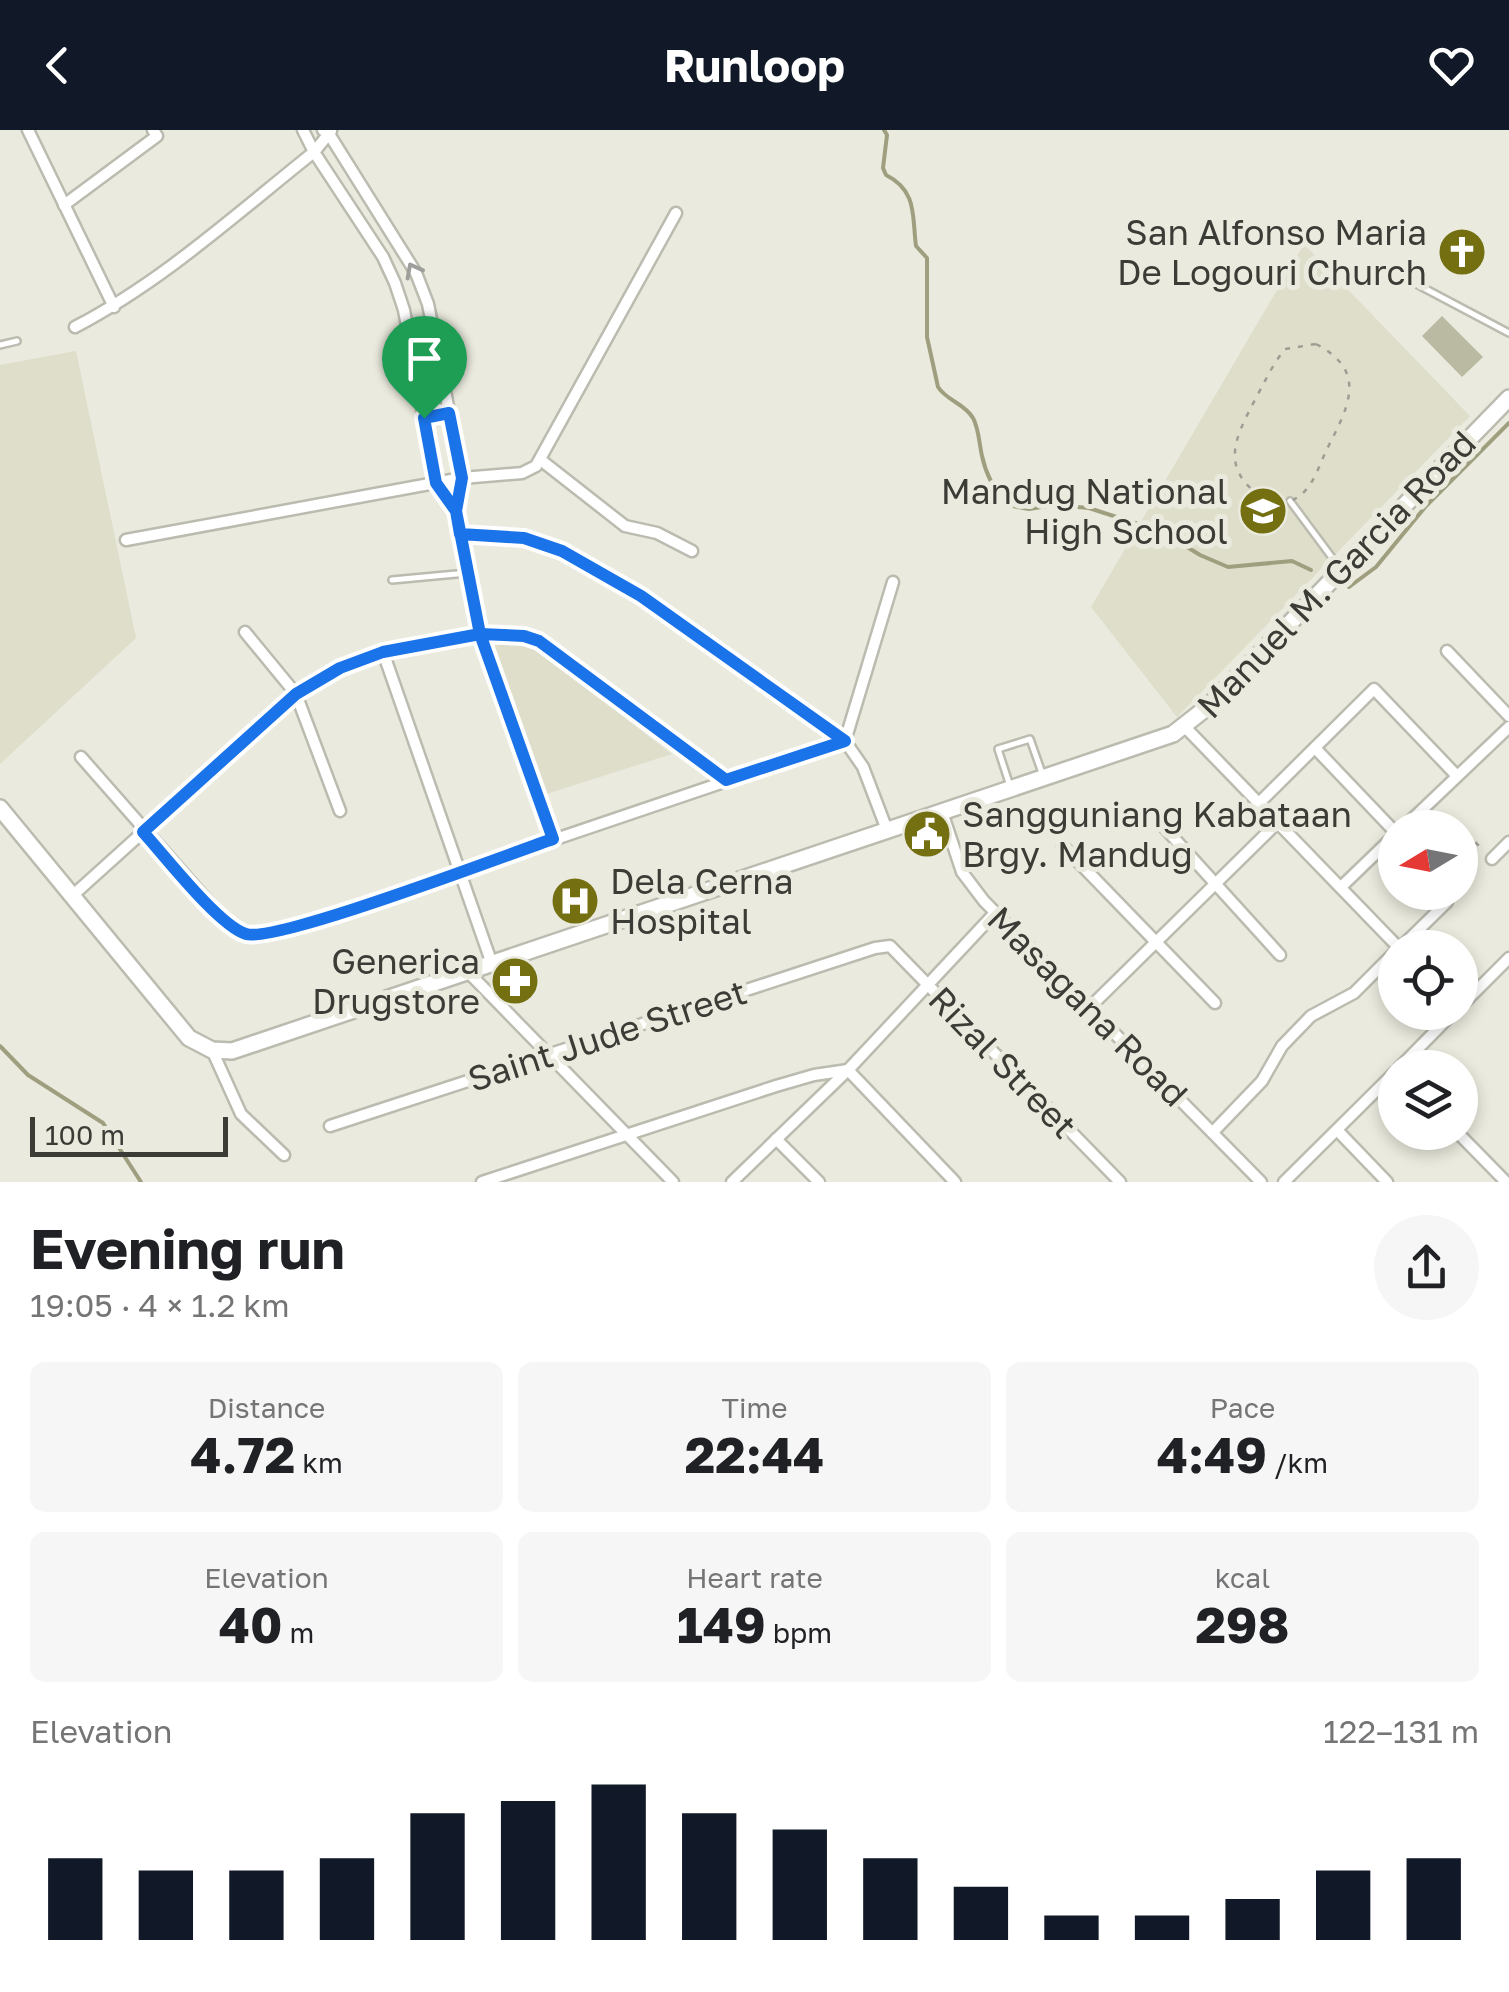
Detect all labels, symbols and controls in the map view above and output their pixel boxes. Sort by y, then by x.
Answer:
icon: back [30,38,85,93]
text: Runloop [664,38,845,92]
icon: heart [1424,38,1479,93]
place label: San Alfonso Maria De Logouri Church [1117,211,1427,293]
church icon: San Alfonso Maria De Logouri Church [1436,226,1488,278]
one-way arrow [406,263,426,281]
pin [382,316,467,419]
icon: arrive [397,331,452,386]
street label: Manuel M. Garcia Road [1188,422,1484,726]
place label: Mandug National High School [941,470,1228,552]
school or university icon: Mandug National High School [1237,485,1289,537]
place label: Sangguniang Kabataan Brgy. Mandug [962,793,1352,875]
public building icon: Sangguniang Kabataan Brgy. Mandug [901,808,953,860]
north arrow [1378,810,1478,910]
map controls [1378,810,1478,1150]
place label: Dela Cerna Hospital [610,860,794,942]
hospital icon: Dela Cerna Hospital [549,875,601,927]
street label: Masagana Road [979,897,1197,1115]
button: locate [1378,930,1478,1030]
place label: Generica Drugstore [312,940,480,1022]
pharmacy icon: Generica Drugstore [489,955,541,1007]
street label: Saint Jude Street [462,970,752,1100]
street label: Rizal Street [920,978,1086,1146]
button: layers [1378,1050,1478,1150]
scale bar [30,1112,228,1156]
text: 100 m [45,1118,125,1151]
text: Evening run [30,1215,345,1281]
button: share [1374,1215,1479,1320]
text: 19:05 · 4 × 1.2 km [30,1286,290,1324]
text: Distance [208,1391,325,1424]
text: Time [722,1391,787,1424]
text: Pace [1210,1391,1275,1424]
text: 4.72 [190,1424,295,1484]
text: 22:44 [685,1424,824,1484]
text: 4:49 [1157,1424,1267,1484]
text: km [295,1446,343,1479]
text: /km [1267,1446,1328,1479]
text: Elevation [204,1561,329,1594]
text: Heart rate [686,1561,823,1594]
text: kcal [1215,1561,1270,1594]
text: 40 [219,1594,282,1654]
text: 149 [677,1594,766,1654]
text: 298 [1195,1594,1290,1654]
text: m [282,1616,314,1649]
text: bpm [766,1616,832,1649]
text: Elevation [30,1712,172,1750]
text: 122–131 m [1323,1712,1479,1750]

